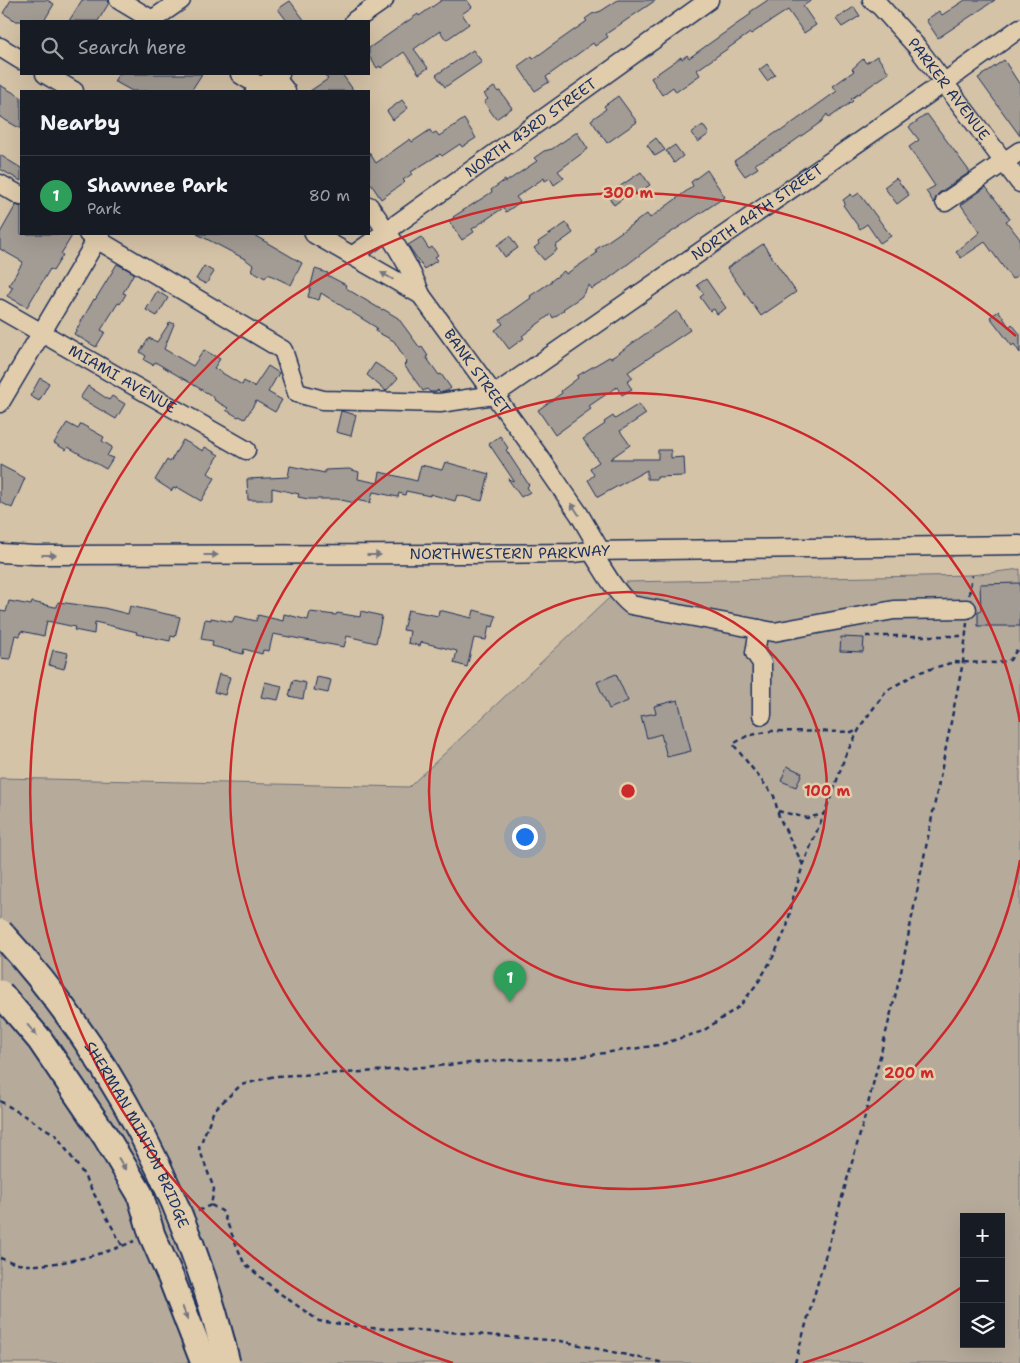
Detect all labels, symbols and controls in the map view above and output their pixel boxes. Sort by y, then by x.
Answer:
search box [20,20,370,75]
icon: search [38,34,66,62]
street label: PARKER AVENUE [903,34,994,144]
text: Search here [78,35,187,60]
street label: NORTH 43RD STREET [461,74,601,182]
text: Nearby [40,109,120,137]
street label: NORTH 44TH STREET [687,159,827,265]
text: Shawnee Park [87,173,228,198]
text: 300 m [603,183,653,203]
text: 1 [52,185,60,206]
text: 80 m [309,185,350,206]
text: Park [87,198,121,219]
one-way arrow [380,271,393,280]
street label: BANK STREET [439,325,515,418]
street label: MIAMI AVENUE [65,340,180,418]
one-way arrow [570,502,580,515]
street label: NORTHWESTERN PARKWAY [410,541,610,564]
one-way arrow [41,551,57,559]
one-way arrow [203,551,219,559]
one-way arrow [366,551,382,559]
text: 100 m [804,781,850,801]
centre of rings [619,782,637,800]
your location [512,824,538,850]
pin: 1 [494,961,526,1002]
one-way arrow [26,1023,37,1036]
street label: SHERMAN MINTON BRIDGE [79,1038,194,1231]
text: 200 m [884,1063,934,1083]
one-way arrow [118,1158,127,1171]
map controls [960,1213,1005,1348]
button: + [960,1213,1005,1258]
button: − [960,1258,1005,1303]
button: layers [960,1303,1005,1348]
one-way arrow [182,1306,189,1321]

